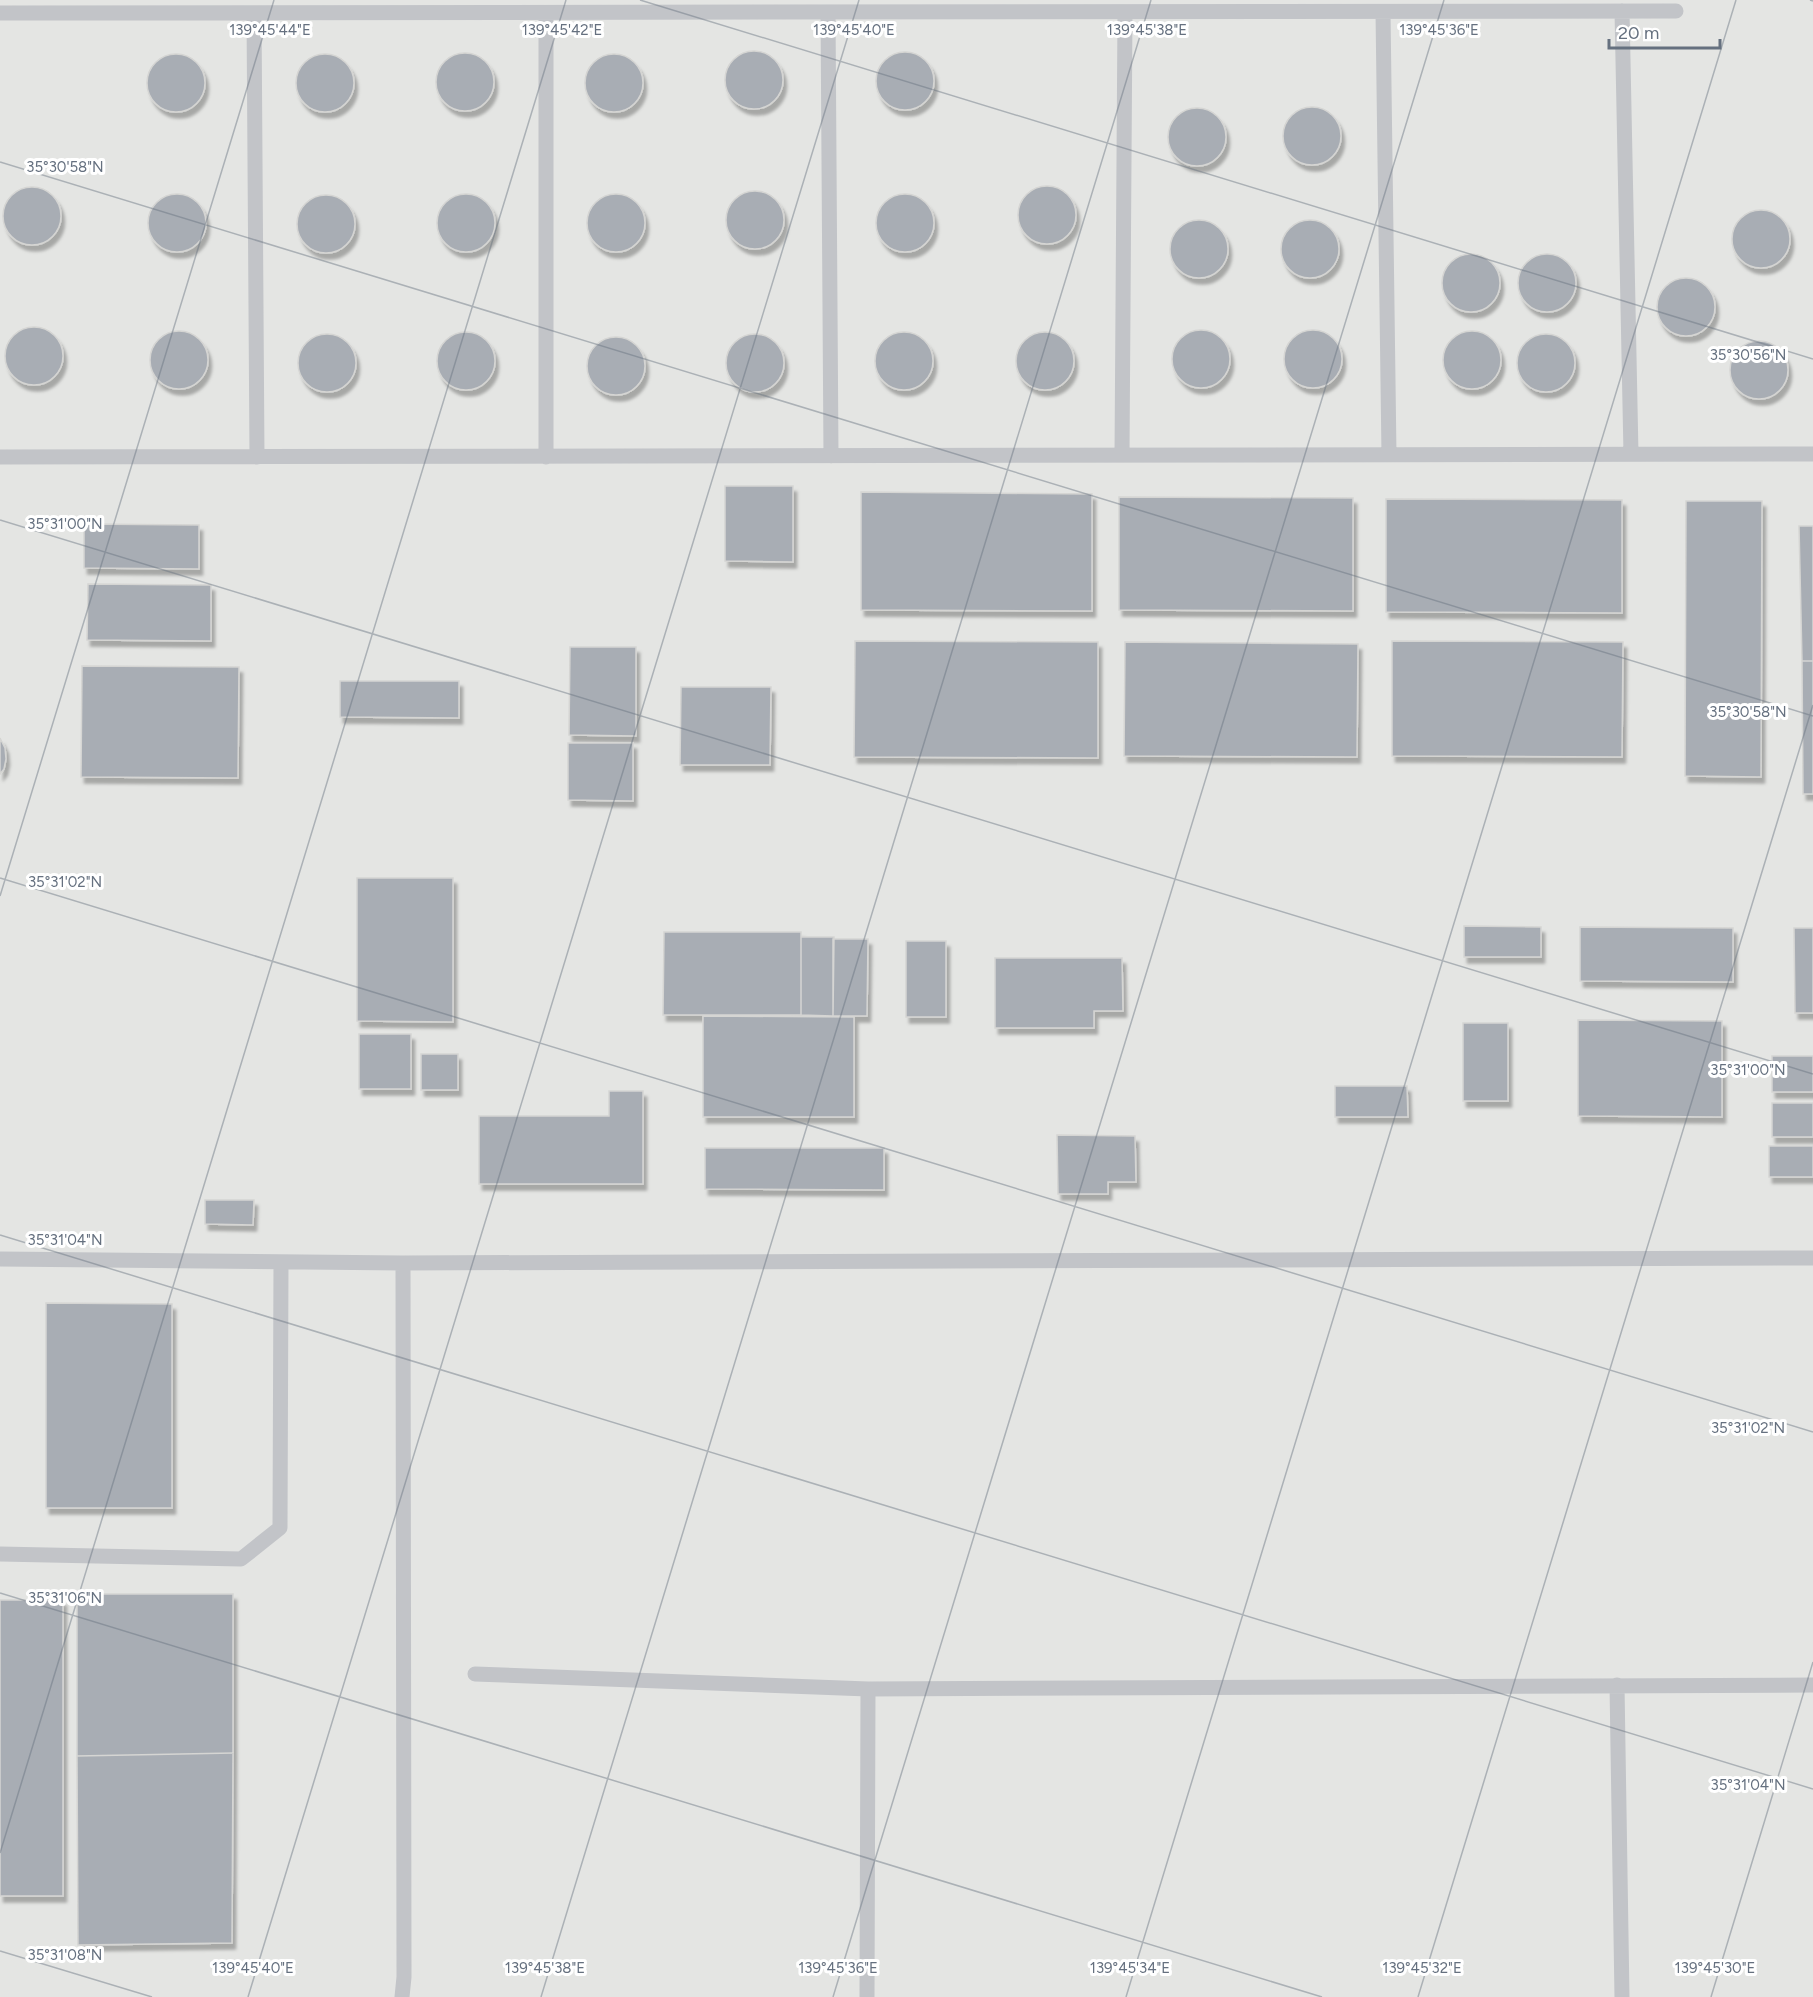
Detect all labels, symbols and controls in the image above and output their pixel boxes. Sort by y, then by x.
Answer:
scale bar [1609,12,1720,50]
text: 139°45'44"E [229,21,311,39]
text: 139°45'42"E [522,21,602,39]
text: 139°45'40"E [813,21,895,39]
text: 139°45'38"E [1107,21,1187,39]
text: 139°45'36"E [1399,21,1479,39]
text: 20 m [1618,22,1659,44]
text: 35°30'58"N [26,158,104,176]
text: 35°30'56"N [1710,346,1786,364]
text: 35°31'00"N [27,515,103,533]
text: 35°30'58"N [1709,703,1787,721]
text: 35°31'02"N [28,873,102,891]
text: 35°31'00"N [1710,1061,1786,1079]
text: 35°31'04"N [27,1231,103,1249]
text: 35°31'02"N [1711,1419,1785,1437]
text: 35°31'06"N [28,1589,102,1607]
text: 35°31'04"N [1710,1776,1786,1794]
text: 35°31'08"N [28,1946,102,1964]
text: 139°45'40"E [212,1959,294,1977]
text: 139°45'38"E [505,1959,585,1977]
text: 139°45'36"E [798,1959,878,1977]
text: 139°45'34"E [1090,1959,1170,1977]
text: 139°45'32"E [1382,1959,1462,1977]
text: 139°45'30"E [1675,1959,1755,1977]

